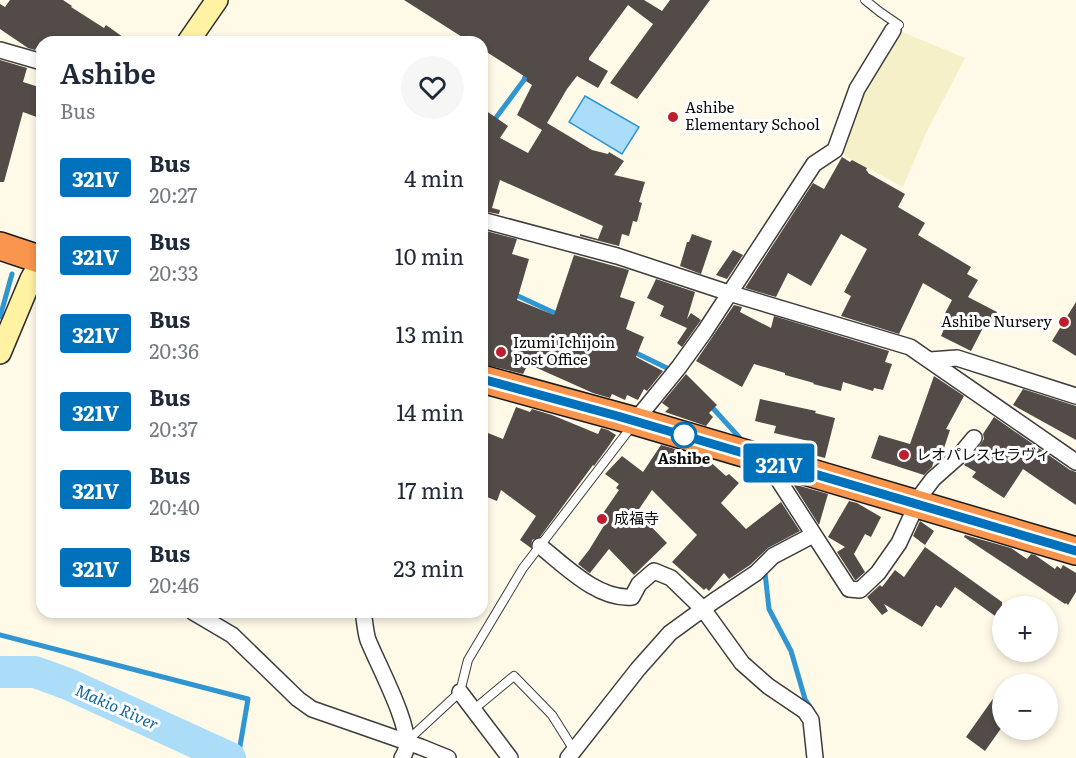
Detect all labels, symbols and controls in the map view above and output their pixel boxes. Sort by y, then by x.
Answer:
text: Ashibe [60,51,156,93]
button: heart [401,56,464,119]
text: Bus [60,95,95,125]
place label: Ashibe Elementary School [685,95,820,135]
marker: Ashibe Elementary School [666,110,680,124]
text: Bus [149,146,190,179]
text: 4 min [404,161,464,194]
text: 321V [72,162,119,193]
text: 20:27 [149,179,198,209]
text: Bus [149,224,190,257]
text: 10 min [395,239,464,272]
text: 321V [72,240,119,271]
text: 20:33 [149,257,199,287]
text: Bus [149,302,190,335]
place label: Ashibe Nursery [941,309,1052,332]
marker: Ashibe Nursery [1057,315,1071,329]
text: 13 min [395,317,464,350]
text: 321V [72,318,119,349]
place label: Izumi Ichijoin Post Office [513,330,615,370]
text: 20:36 [149,335,199,365]
marker: Izumi Ichijoin Post Office [494,345,508,359]
text: Bus [149,380,190,413]
text: 14 min [396,395,464,428]
text: 321V [72,396,119,427]
text: 20:37 [149,413,198,443]
marker: Ashibe [671,422,697,448]
place label: レオパレスセラヴィ [916,442,1051,465]
line badge: 321V [737,444,821,482]
place label: Ashibe [658,446,711,469]
text: 321V [755,448,803,479]
marker: レオパレスセラヴィ [897,448,911,462]
text: Bus [149,458,190,491]
text: 17 min [397,473,464,506]
text: 321V [72,474,119,505]
text: 20:40 [149,491,200,521]
place label: 成福寺 [614,506,659,529]
marker: 成福寺 [595,512,609,526]
text: Bus [149,536,190,569]
text: 23 min [393,551,464,584]
text: 321V [72,552,119,583]
text: 20:46 [149,569,199,599]
map controls [992,596,1058,740]
button: + [992,596,1058,662]
button: − [992,674,1058,740]
water label: Makio River [72,677,163,735]

